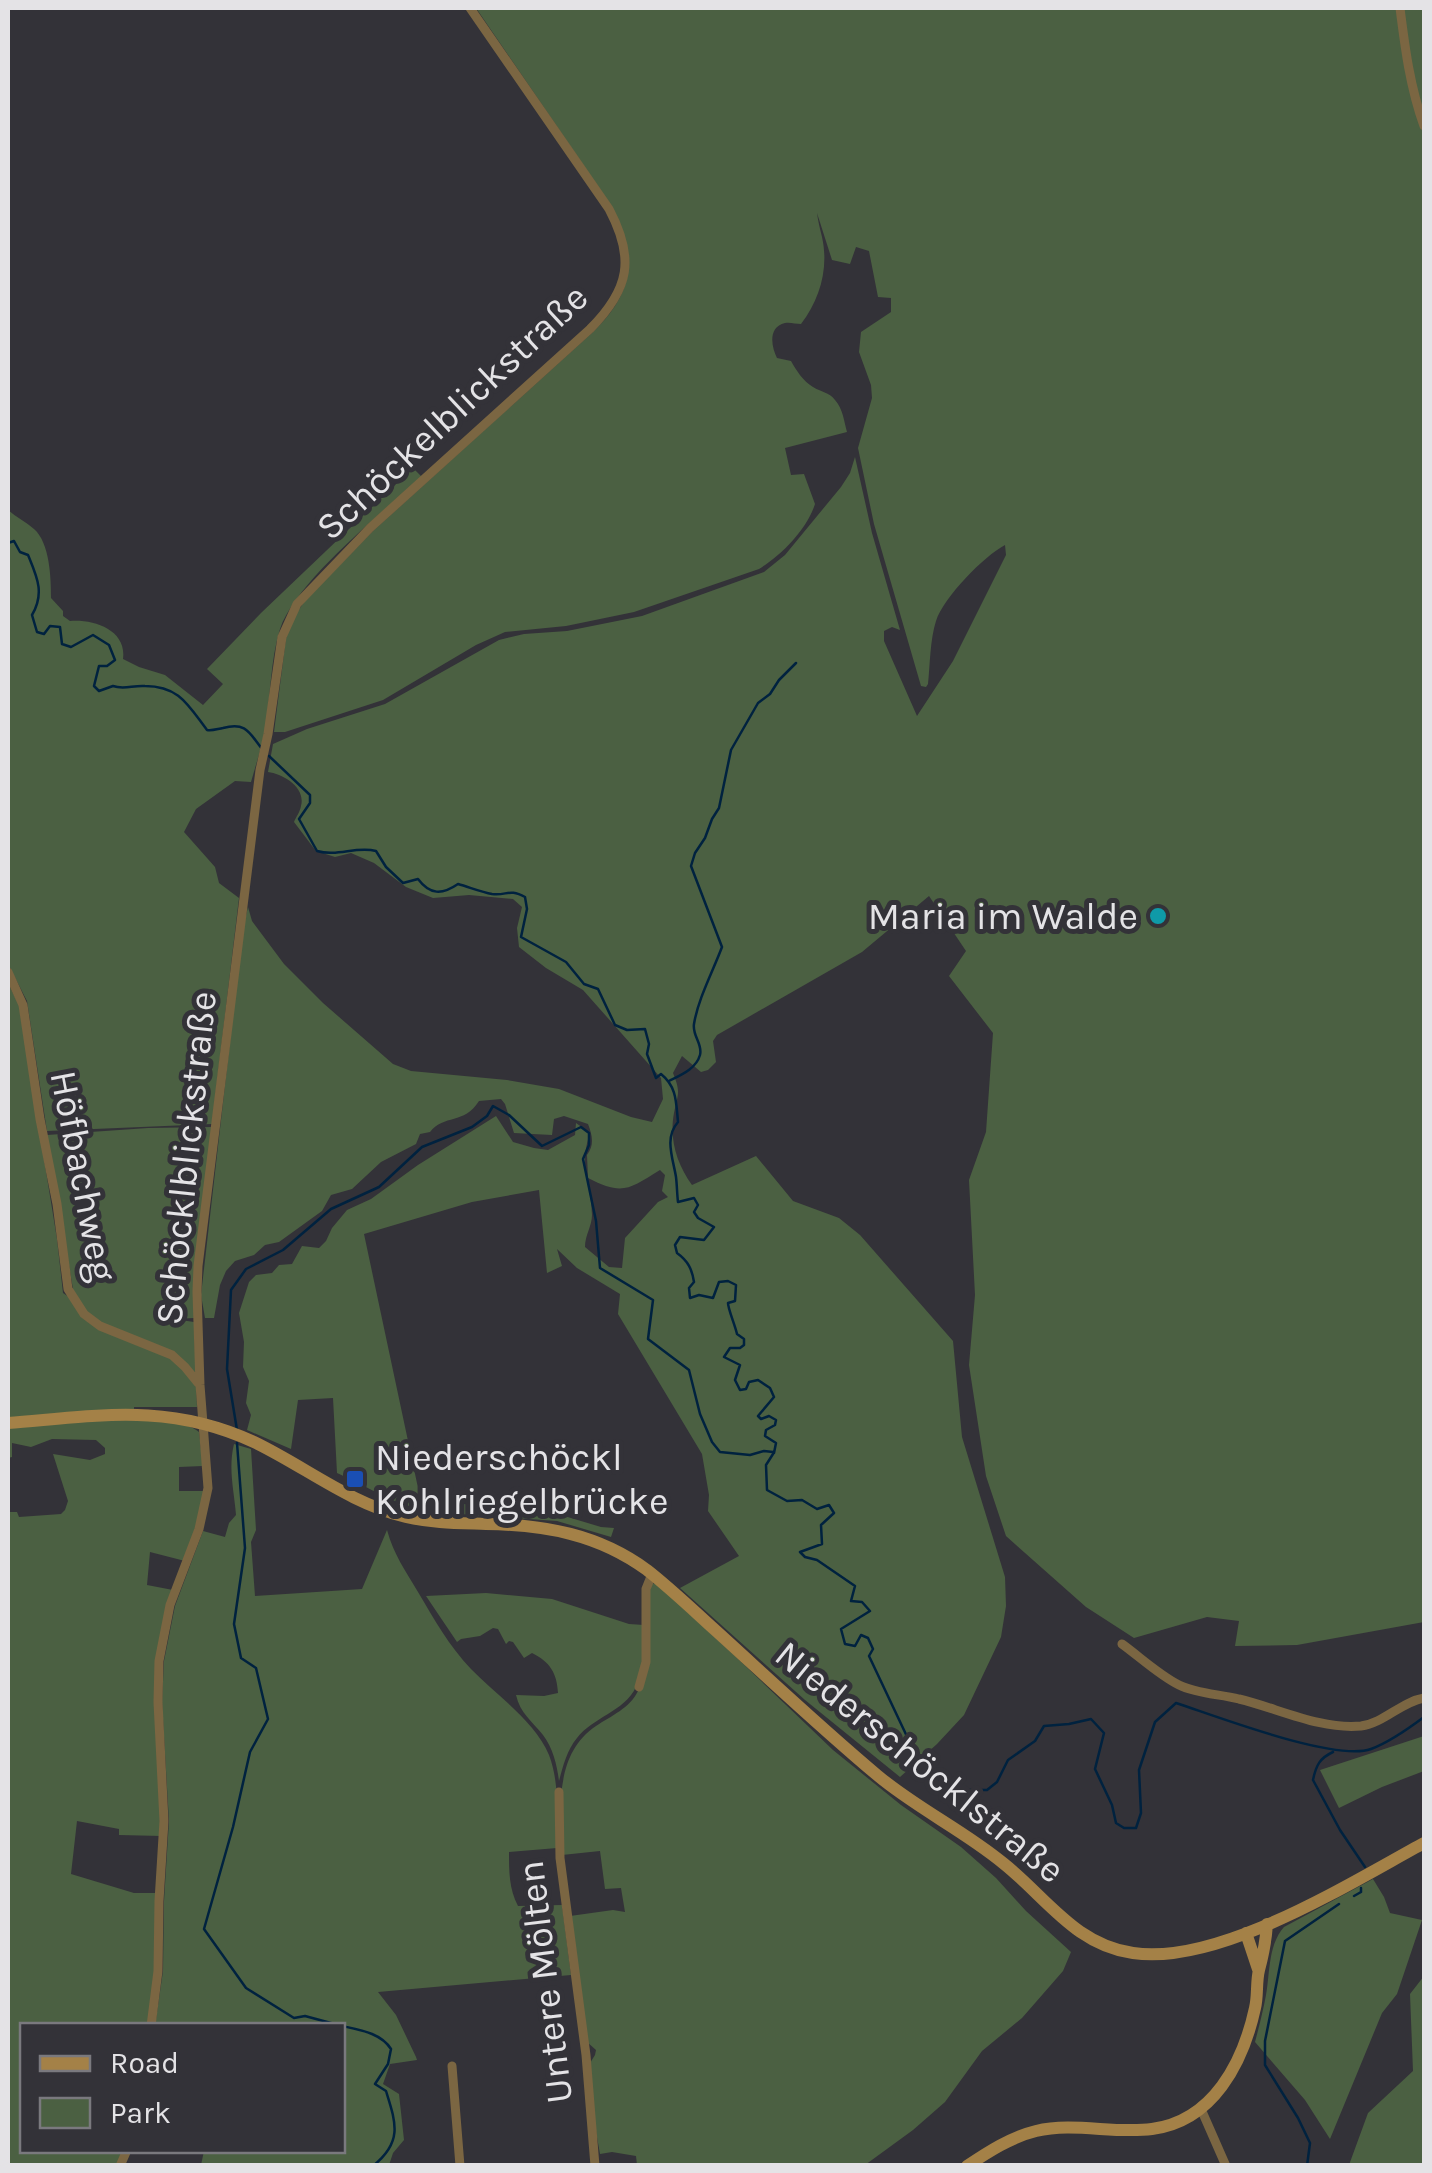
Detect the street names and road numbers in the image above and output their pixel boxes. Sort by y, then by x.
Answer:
street label: Schöckelblickstraße [307,275,597,549]
street label: Schöcklblickstraße [146,989,226,1327]
street label: Höfbachweg [41,1067,125,1285]
street label: Niederschöcklstraße [766,1631,1074,1893]
street label: Untere Mölten [508,1858,582,2106]

